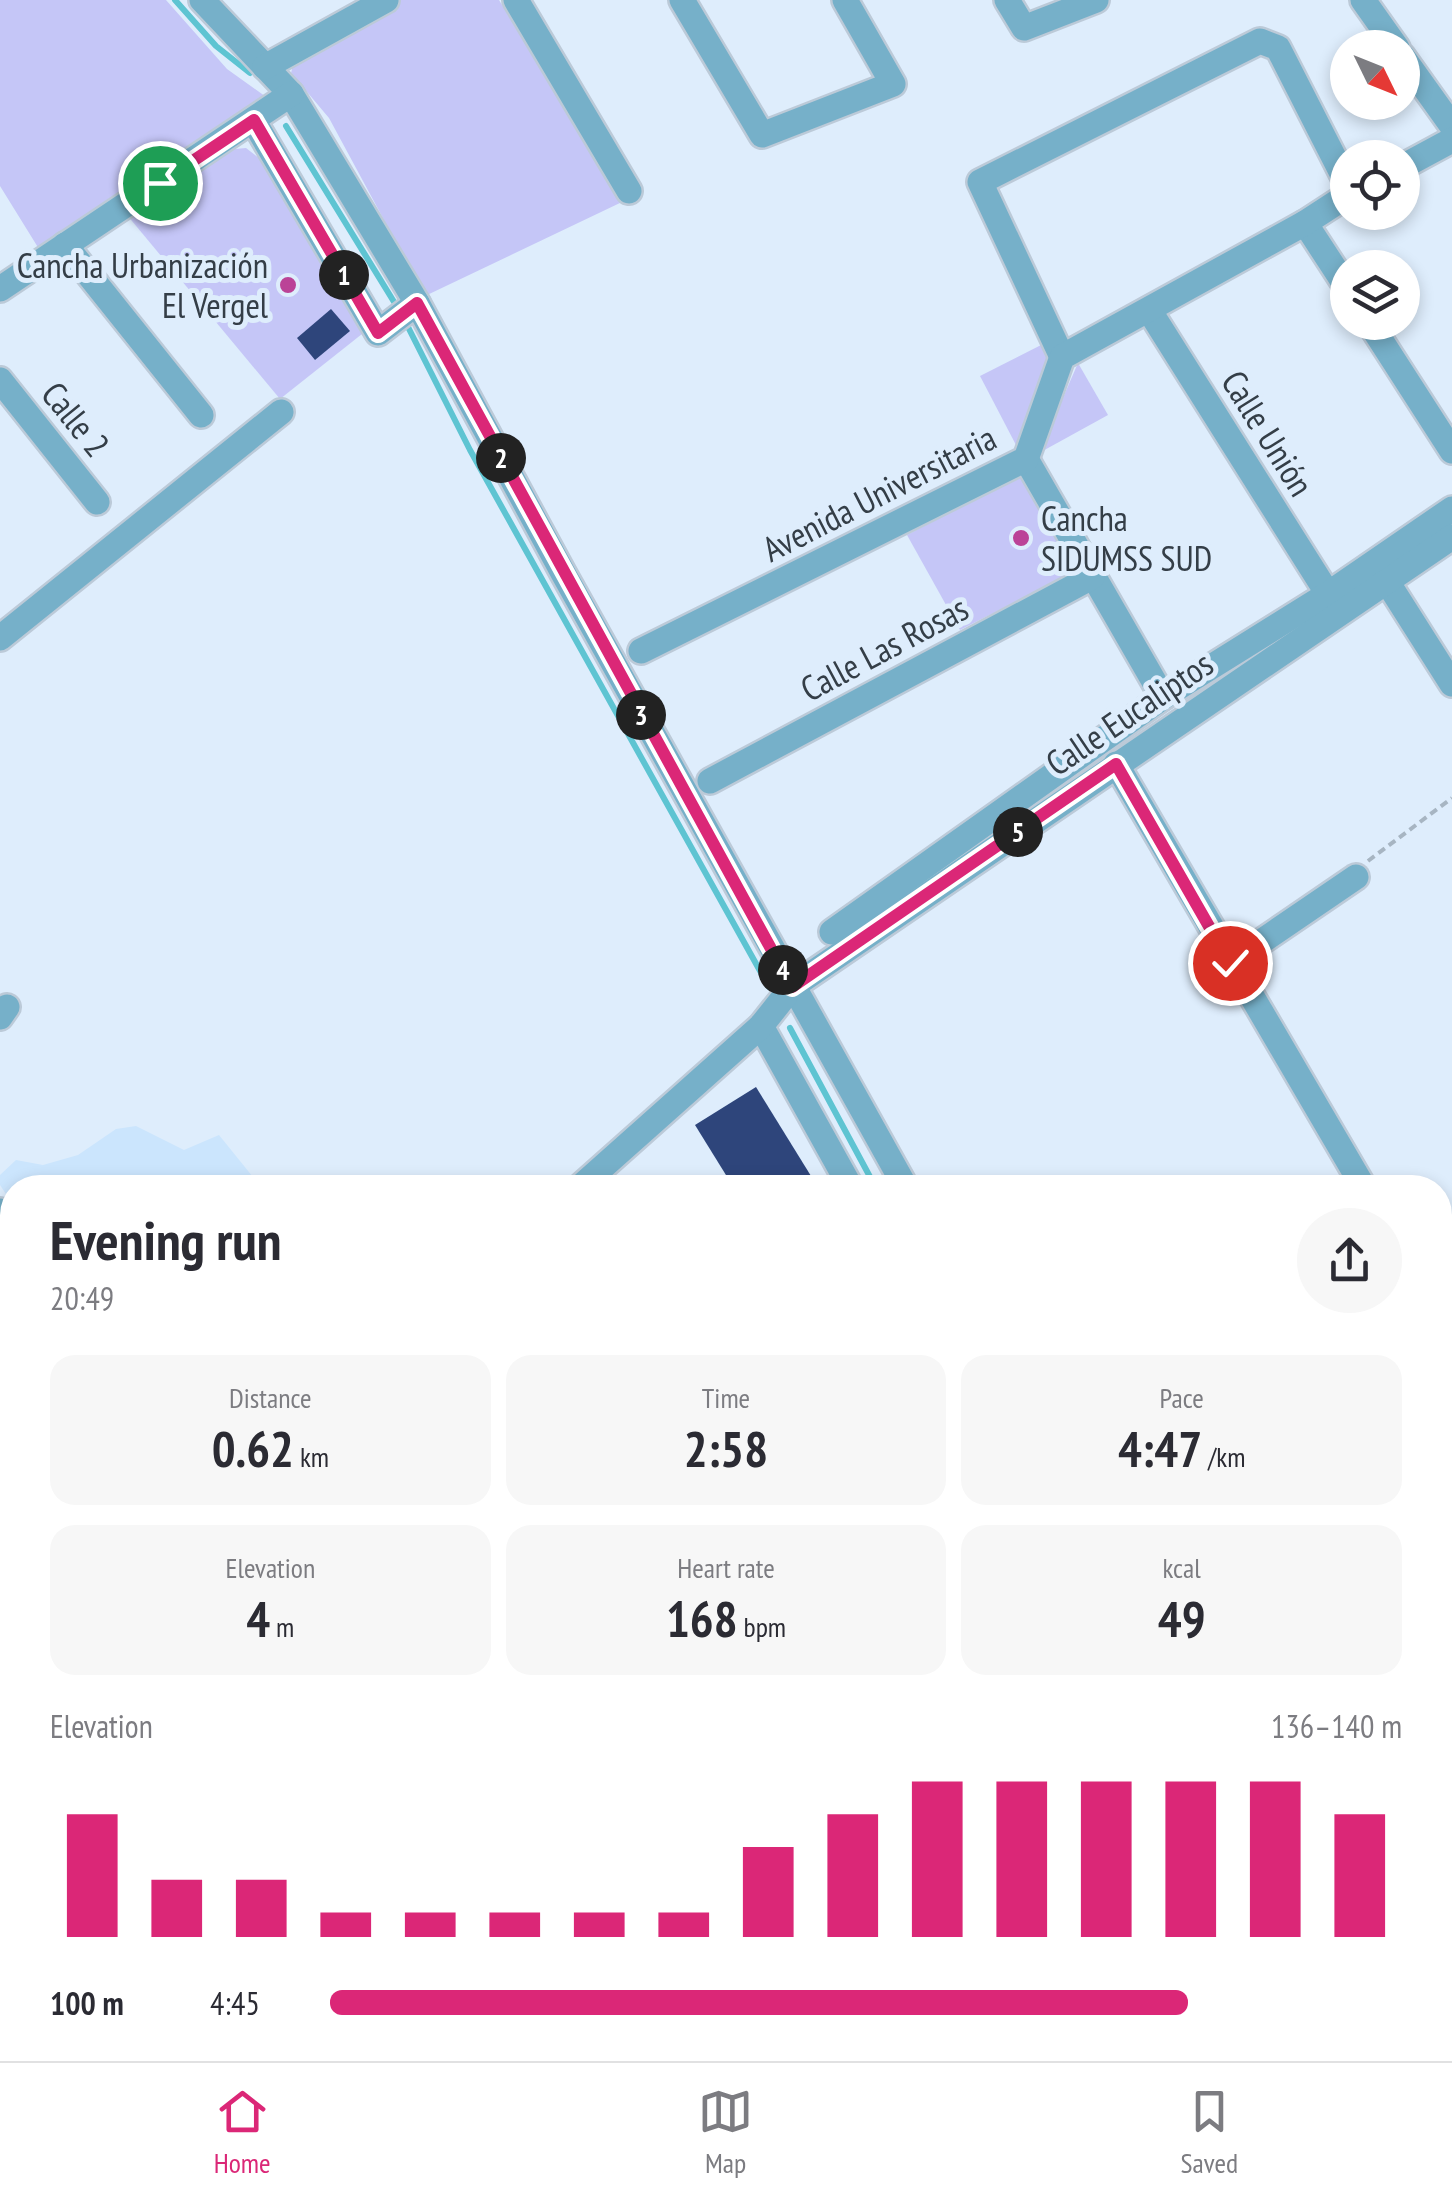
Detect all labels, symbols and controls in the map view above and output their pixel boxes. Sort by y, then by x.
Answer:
north arrow [1330,30,1420,120]
map controls [1330,30,1420,340]
button: locate [1330,140,1420,230]
pin [118,141,203,226]
icon: arrive [133,156,188,211]
place label: Cancha Urbanización El Vergel [17,242,268,328]
pin: 1 [319,250,369,300]
button: layers [1330,250,1420,340]
text: 1 [337,256,351,293]
marker: Cancha Urbanización El Vergel [277,274,299,296]
street label: Calle Unión [1212,362,1324,504]
street label: Calle 2 [32,372,120,466]
street label: Avenida Universitaria [754,414,1004,572]
pin: 2 [476,433,526,483]
text: 2 [494,439,508,476]
place label: Cancha SIDUMSS SUD [1041,495,1212,581]
marker: Cancha SIDUMSS SUD [1010,527,1032,549]
street label: Calle Las Rosas [792,585,976,711]
street label: Calle Eucaliptos [1037,640,1221,786]
pin: 3 [616,690,666,740]
text: 3 [634,696,648,733]
pin: 5 [993,807,1043,857]
text: 5 [1011,813,1025,850]
pin [1188,921,1273,1006]
icon: check [1203,936,1258,991]
pin: 4 [758,945,808,995]
text: 4 [776,951,790,988]
text: Evening run [50,1204,282,1275]
button: share [1297,1208,1402,1313]
text: 20:49 [50,1277,114,1319]
text: Distance [229,1379,312,1416]
text: Time [702,1379,750,1416]
text: Pace [1160,1379,1204,1416]
text: 0.62 [212,1416,294,1481]
text: 2:58 [684,1416,768,1481]
text: 4:47 [1118,1416,1202,1481]
text: km [294,1438,329,1475]
text: /km [1202,1438,1245,1475]
text: Elevation [225,1549,315,1586]
text: Heart rate [677,1549,775,1586]
text: kcal [1163,1549,1201,1586]
text: 4 [246,1586,270,1651]
text: 168 [666,1586,738,1651]
text: 49 [1158,1586,1206,1651]
text: m [270,1608,294,1645]
text: bpm [738,1608,786,1645]
text: Elevation [50,1705,153,1747]
text: 136–140 m [1271,1705,1402,1747]
text: 100 m [50,1982,124,2024]
text: 4:45 [210,1982,260,2024]
tab: Home [214,2084,271,2181]
tab: Map [698,2084,753,2181]
tab: Saved [1181,2084,1238,2181]

